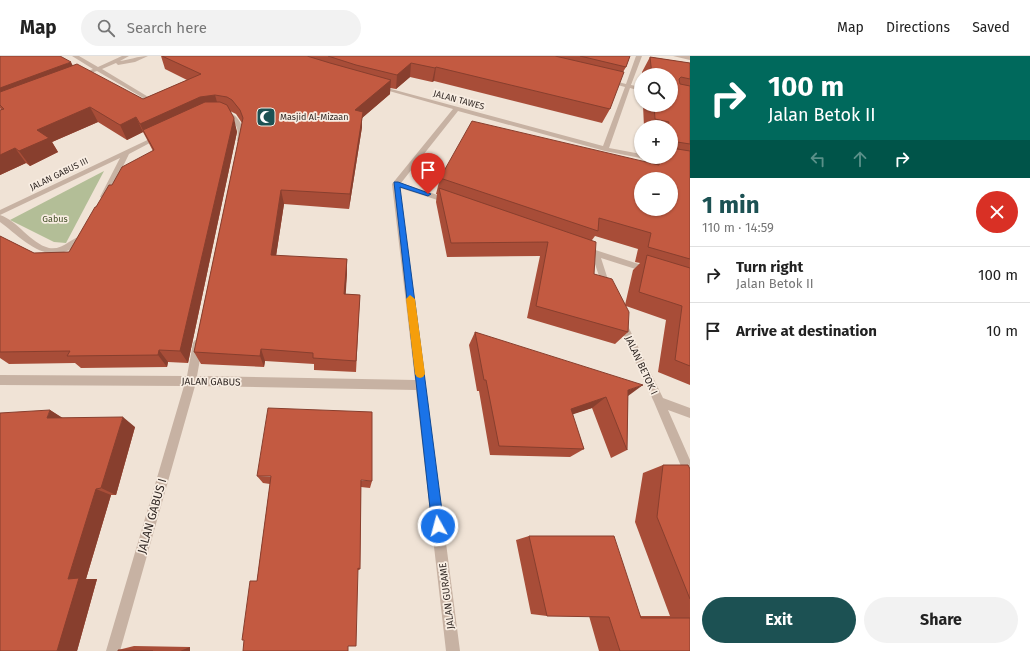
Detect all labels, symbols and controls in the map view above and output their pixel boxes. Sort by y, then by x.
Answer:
search box [81,10,361,46]
text: Map [20,16,57,39]
icon: search [95,17,117,39]
text: Search here [127,19,207,37]
text: Map [837,19,864,36]
text: Directions [886,19,950,36]
text: Saved [972,19,1010,36]
map controls [634,68,678,216]
button: search [634,68,678,112]
text: 100 m [768,70,844,103]
icon: right [702,72,754,124]
street label: JALAN TAWES [432,88,486,112]
text: Jalan Betok II [768,104,876,126]
mosque icon: Masjid Al-Mizaan [255,106,277,128]
place label: Masjid Al-Mizaan [280,112,349,122]
button: + [634,120,678,164]
icon: left [807,148,829,170]
icon: ahead [849,148,871,170]
icon: right [891,148,913,170]
pin [411,153,445,194]
street label: JALAN GABUS III [28,156,90,192]
icon: arrive [417,159,439,181]
button: − [634,172,678,216]
text: 1 min [702,191,760,219]
button: close [976,191,1018,233]
park label: Gabus [42,214,68,224]
text: 110 m · 14:59 [702,220,774,235]
text: Turn right [736,258,803,276]
icon: right [702,264,724,286]
text: 100 m [978,266,1018,284]
text: Jalan Betok II [736,276,814,291]
icon: arrive [702,320,724,342]
text: Arrive at destination [736,322,877,340]
text: 10 m [986,322,1018,340]
street label: JALAN BETOK I [622,334,660,397]
street label: JALAN GABUS [181,375,241,389]
street label: JALAN GABUS I [135,477,169,555]
position arrow [417,505,459,547]
street label: JALAN GURAME [437,562,457,630]
button: Exit [702,597,856,643]
button: Share [864,597,1018,643]

